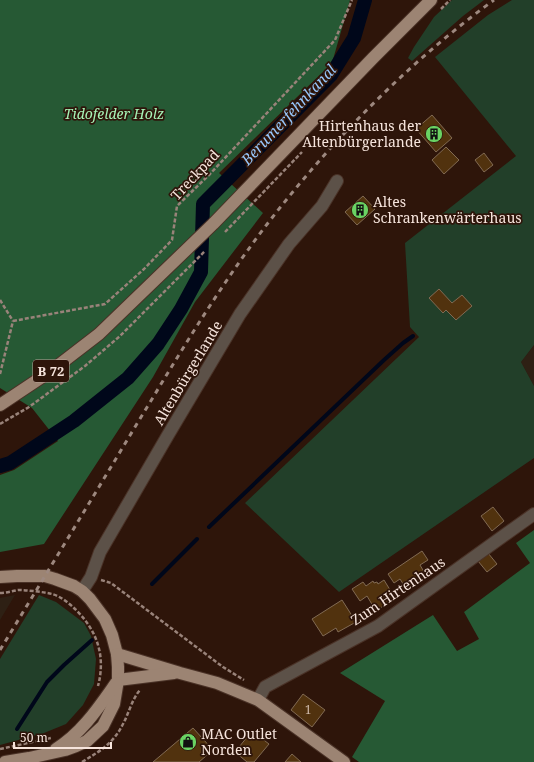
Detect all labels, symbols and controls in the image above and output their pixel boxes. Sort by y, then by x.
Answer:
water label: Berumerfehnkanal [236,59,340,170]
park label: Tidofelder Holz [64,104,164,123]
place label: Hirtenhaus der Altenbürgerlande [302,116,421,151]
building icon: Hirtenhaus der Altenbürgerlande [424,124,444,144]
street label: Treckpad [166,145,223,204]
place label: Altes Schrankenwärterhaus [373,192,522,227]
building icon: Altes Schrankenwärterhaus [350,200,370,220]
street label: Altenbürgerlande [149,317,226,429]
road number: B 72 [33,360,69,382]
street label: Zum Hirtenhaus [347,552,448,629]
house number: 1 [305,701,311,718]
scale bar [14,724,111,750]
place label: MAC Outlet Norden [201,724,277,759]
text: 50 m [20,729,48,746]
shop icon: MAC Outlet Norden [178,732,198,752]

